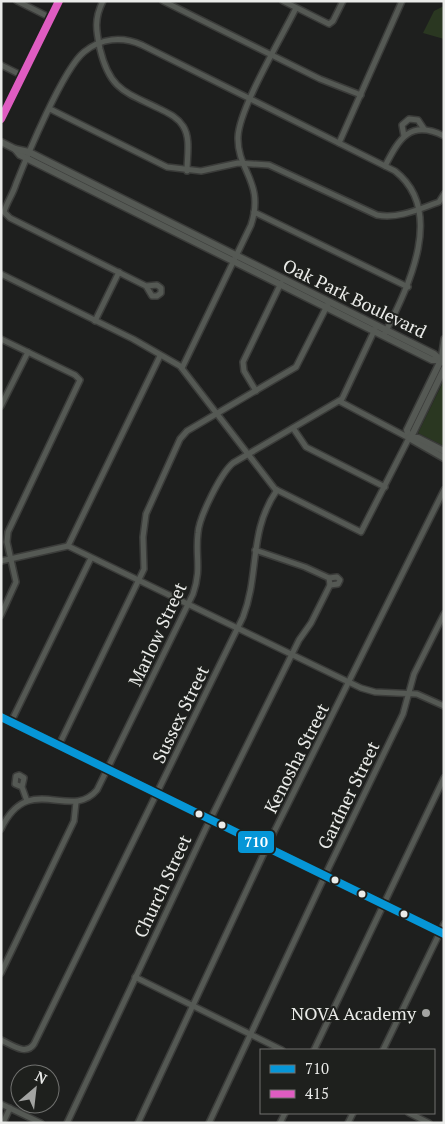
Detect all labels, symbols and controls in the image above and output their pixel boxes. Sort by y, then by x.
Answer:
street label: Oak Park Boulevard [279,253,431,343]
street label: Marlow Street [122,578,192,690]
street label: Sussex Street [146,661,214,767]
street label: Kenosha Street [258,699,334,817]
street label: Gardner Street [311,737,385,853]
unlabelled marker [194,809,204,819]
unlabelled marker [217,820,227,830]
street label: Church Street [128,830,196,941]
line badge: 710 [237,830,275,854]
text: 710 [244,832,268,851]
unlabelled marker [330,875,340,885]
unlabelled marker [357,889,367,899]
unlabelled marker [399,909,409,919]
place label: NOVA Academy [291,1001,417,1025]
marker: NOVA Academy [420,1007,432,1019]
legend [260,1049,435,1114]
text: 710 [305,1058,329,1078]
north arrow [10,1064,60,1114]
text: N [32,1066,51,1088]
text: 415 [305,1083,329,1103]

